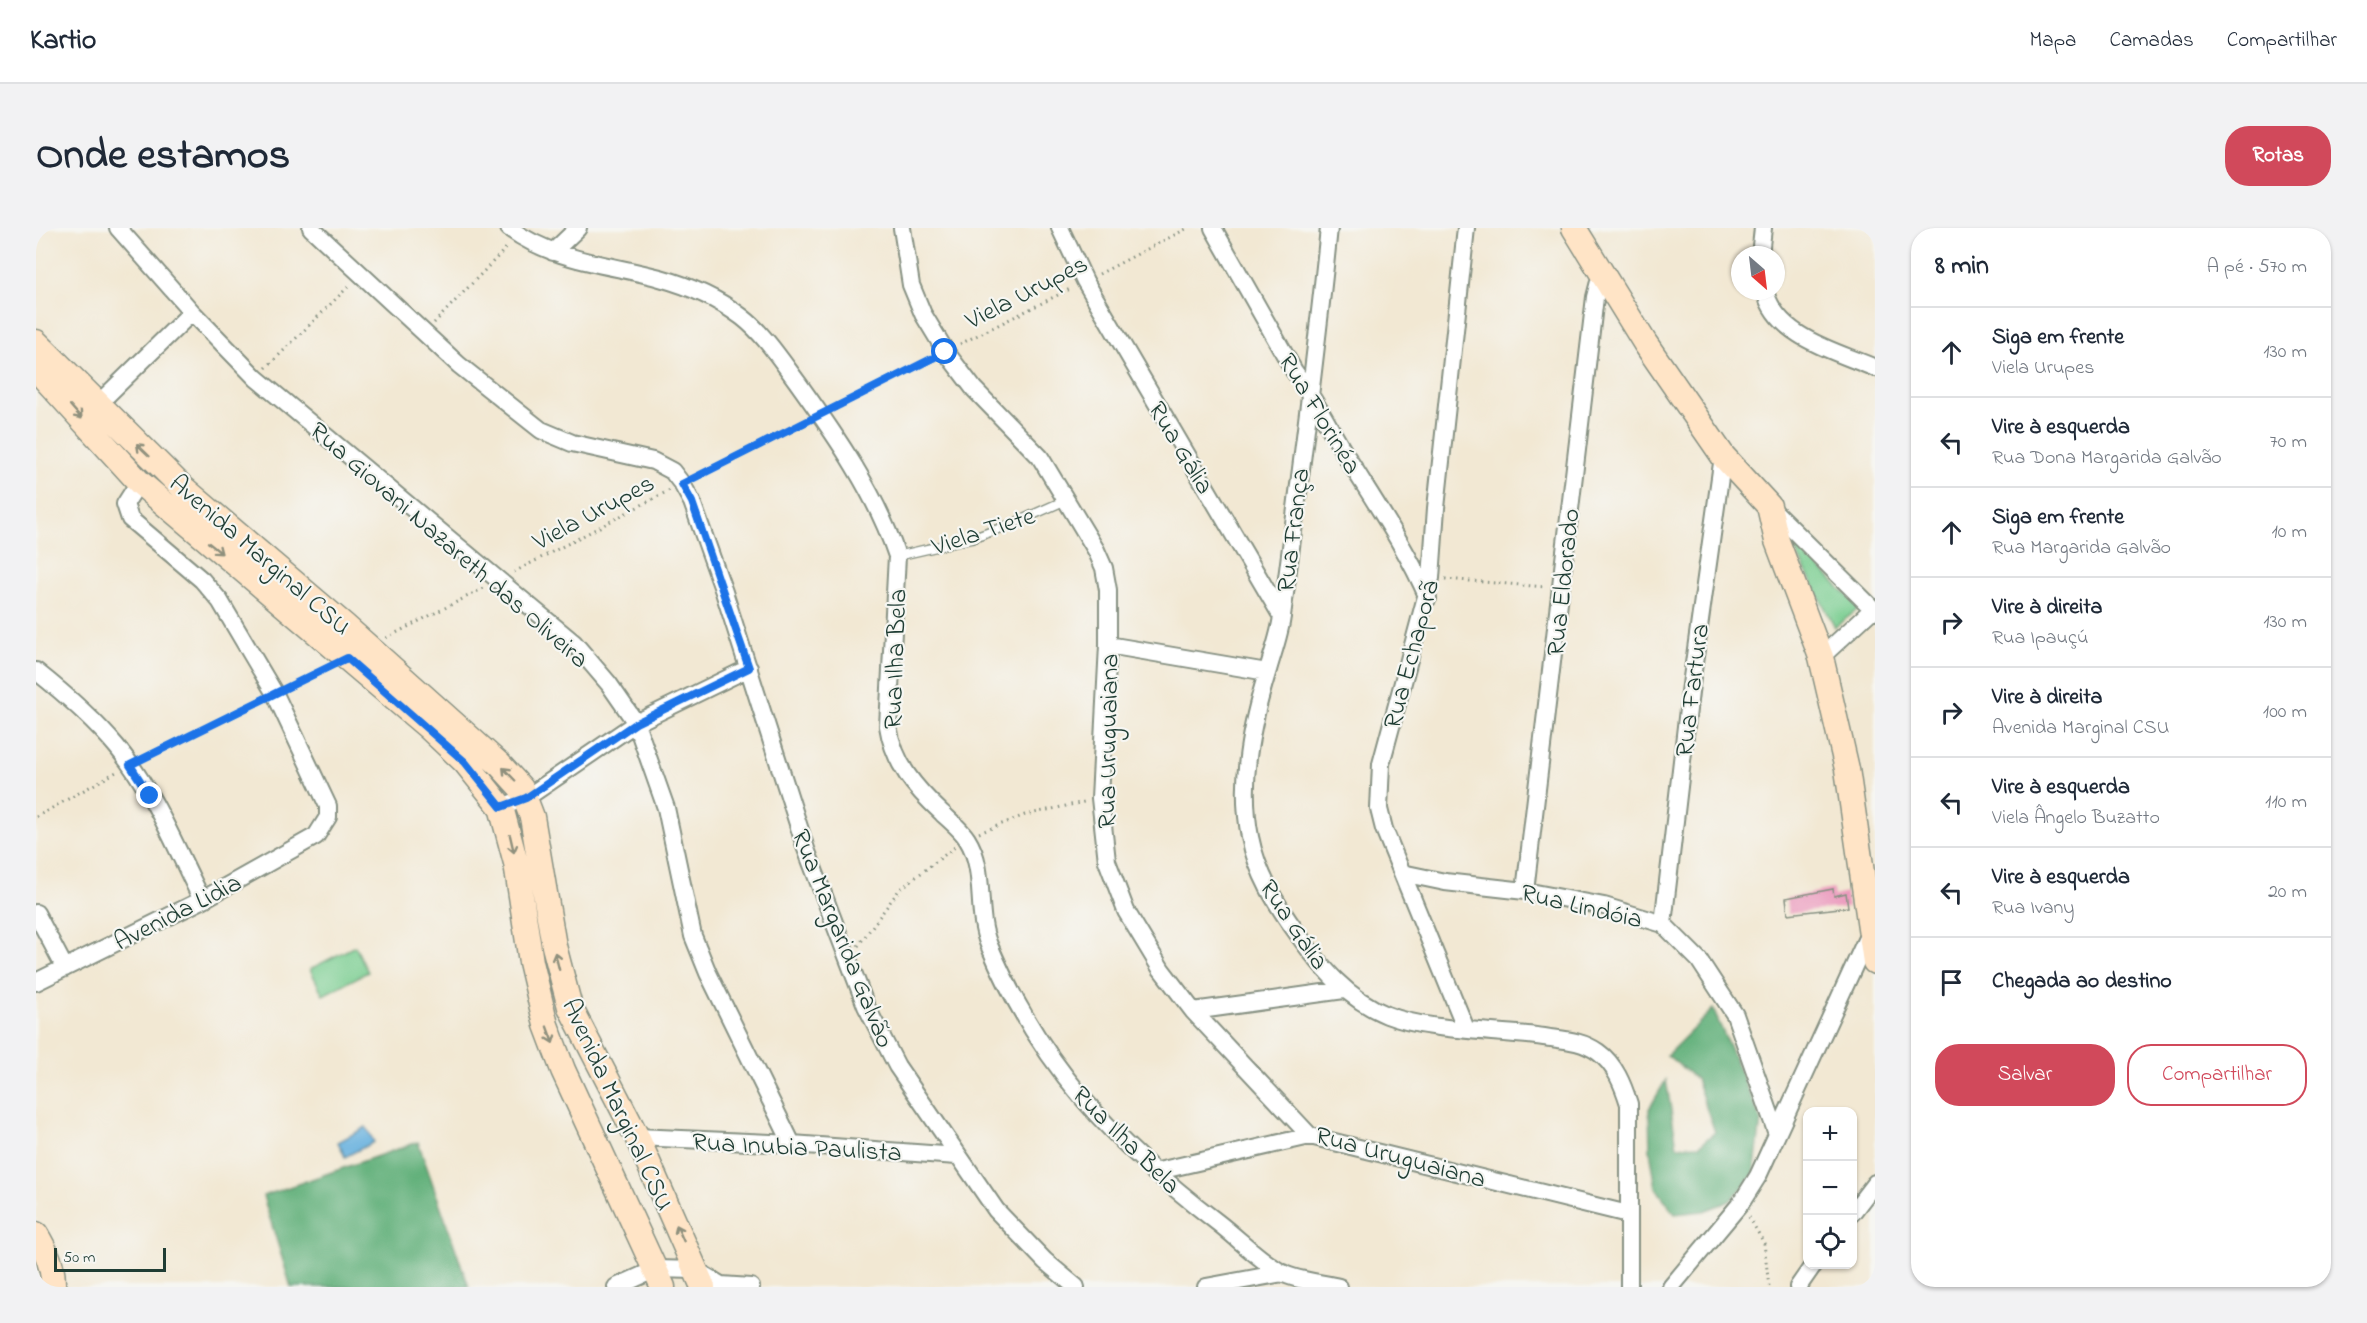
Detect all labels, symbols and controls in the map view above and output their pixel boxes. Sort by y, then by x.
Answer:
text: Kartio [30,21,96,62]
text: Mapa [2030,26,2076,56]
text: Camadas [2109,26,2194,56]
text: Compartilhar [2227,26,2337,56]
text: Onde estamos [36,126,290,187]
button: Rotas [2225,126,2331,186]
north arrow [1731,246,1785,300]
street label: Viela Urupes [959,247,1095,341]
text: 8 min [1935,248,1989,286]
text: A pé · 570 m [2207,253,2307,282]
text: Siga em frente [1992,322,2124,354]
icon: ahead [1935,336,1968,369]
route start [931,338,957,364]
text: 130 m [2263,338,2307,367]
street label: Rua Florinéa [1267,347,1370,482]
text: Viela Urupes [1992,354,2094,383]
street label: Rua Gália [1137,395,1222,502]
one-way arrow [69,404,83,419]
text: Vire à esquerda [1992,412,2130,444]
street label: Rua Giovani Nazareth das Oliveira [300,414,596,679]
icon: left [1935,426,1968,459]
text: 70 m [2270,428,2307,457]
one-way arrow [136,443,151,458]
text: Rua Dona Margarida Galvão [1992,444,2222,473]
street label: Avenida Marginal CSU [160,466,358,646]
street label: Viela Urupes [526,466,662,562]
street label: Rua França [1269,466,1321,595]
street label: Viela Tiete [927,498,1041,568]
text: Siga em frente [1992,502,2124,534]
street label: Rua Eldorado [1538,507,1592,658]
icon: ahead [1935,516,1968,549]
text: 10 m [2271,518,2307,547]
text: Rua Margarida Galvão [1992,534,2171,563]
one-way arrow [207,542,223,555]
street label: Rua Echaporã [1375,576,1451,733]
street label: Rua Ilha Bela [876,588,918,730]
text: Vire à direita [1992,592,2102,624]
icon: right [1935,606,1968,639]
text: 130 m [2263,608,2307,637]
street label: Rua Fartura [1667,621,1721,759]
text: Rua Ipauçú [1992,624,2088,653]
street label: Rua Uruguaiana [1089,653,1131,829]
text: Vire à direita [1992,682,2102,714]
icon: right [1935,696,1968,729]
text: 100 m [2263,698,2307,727]
text: Avenida Marginal CSU [1992,714,2169,743]
one-way arrow [502,767,516,782]
text: Vire à esquerda [1992,772,2130,804]
route end [136,782,162,808]
icon: left [1935,786,1968,819]
text: 110 m [2265,788,2307,817]
text: Viela Ângelo Buzatto [1992,804,2160,833]
street label: Rua Margarida Galvão [780,824,902,1054]
one-way arrow [506,835,518,854]
text: Vire à esquerda [1992,862,2130,894]
street label: Avenida Lidia [108,865,249,962]
street label: Rua Gália [1248,873,1337,979]
street label: Rua Lindóia [1517,875,1646,940]
icon: left [1935,876,1968,909]
text: 20 m [2268,878,2307,907]
text: Rua Ivany [1992,894,2074,923]
one-way arrow [551,951,563,970]
icon: arrive [1935,966,1968,999]
text: Chegada ao destino [1992,966,2172,998]
street label: Avenida Marginal CSU [550,993,682,1218]
one-way arrow [546,1025,557,1044]
button: Salvar [1935,1044,2115,1106]
button: Compartilhar [2127,1044,2307,1106]
street label: Rua Ilha Bela [1062,1078,1188,1204]
map controls [1803,1107,1857,1269]
button: + [1803,1107,1857,1161]
street label: Rua Uruguaiana [1311,1118,1490,1200]
street label: Rua Inubia Paulista [691,1125,903,1173]
button: − [1803,1161,1857,1215]
button: locate [1803,1215,1857,1269]
one-way arrow [674,1225,685,1243]
scale bar [54,1245,166,1272]
text: 50 m [63,1246,95,1270]

